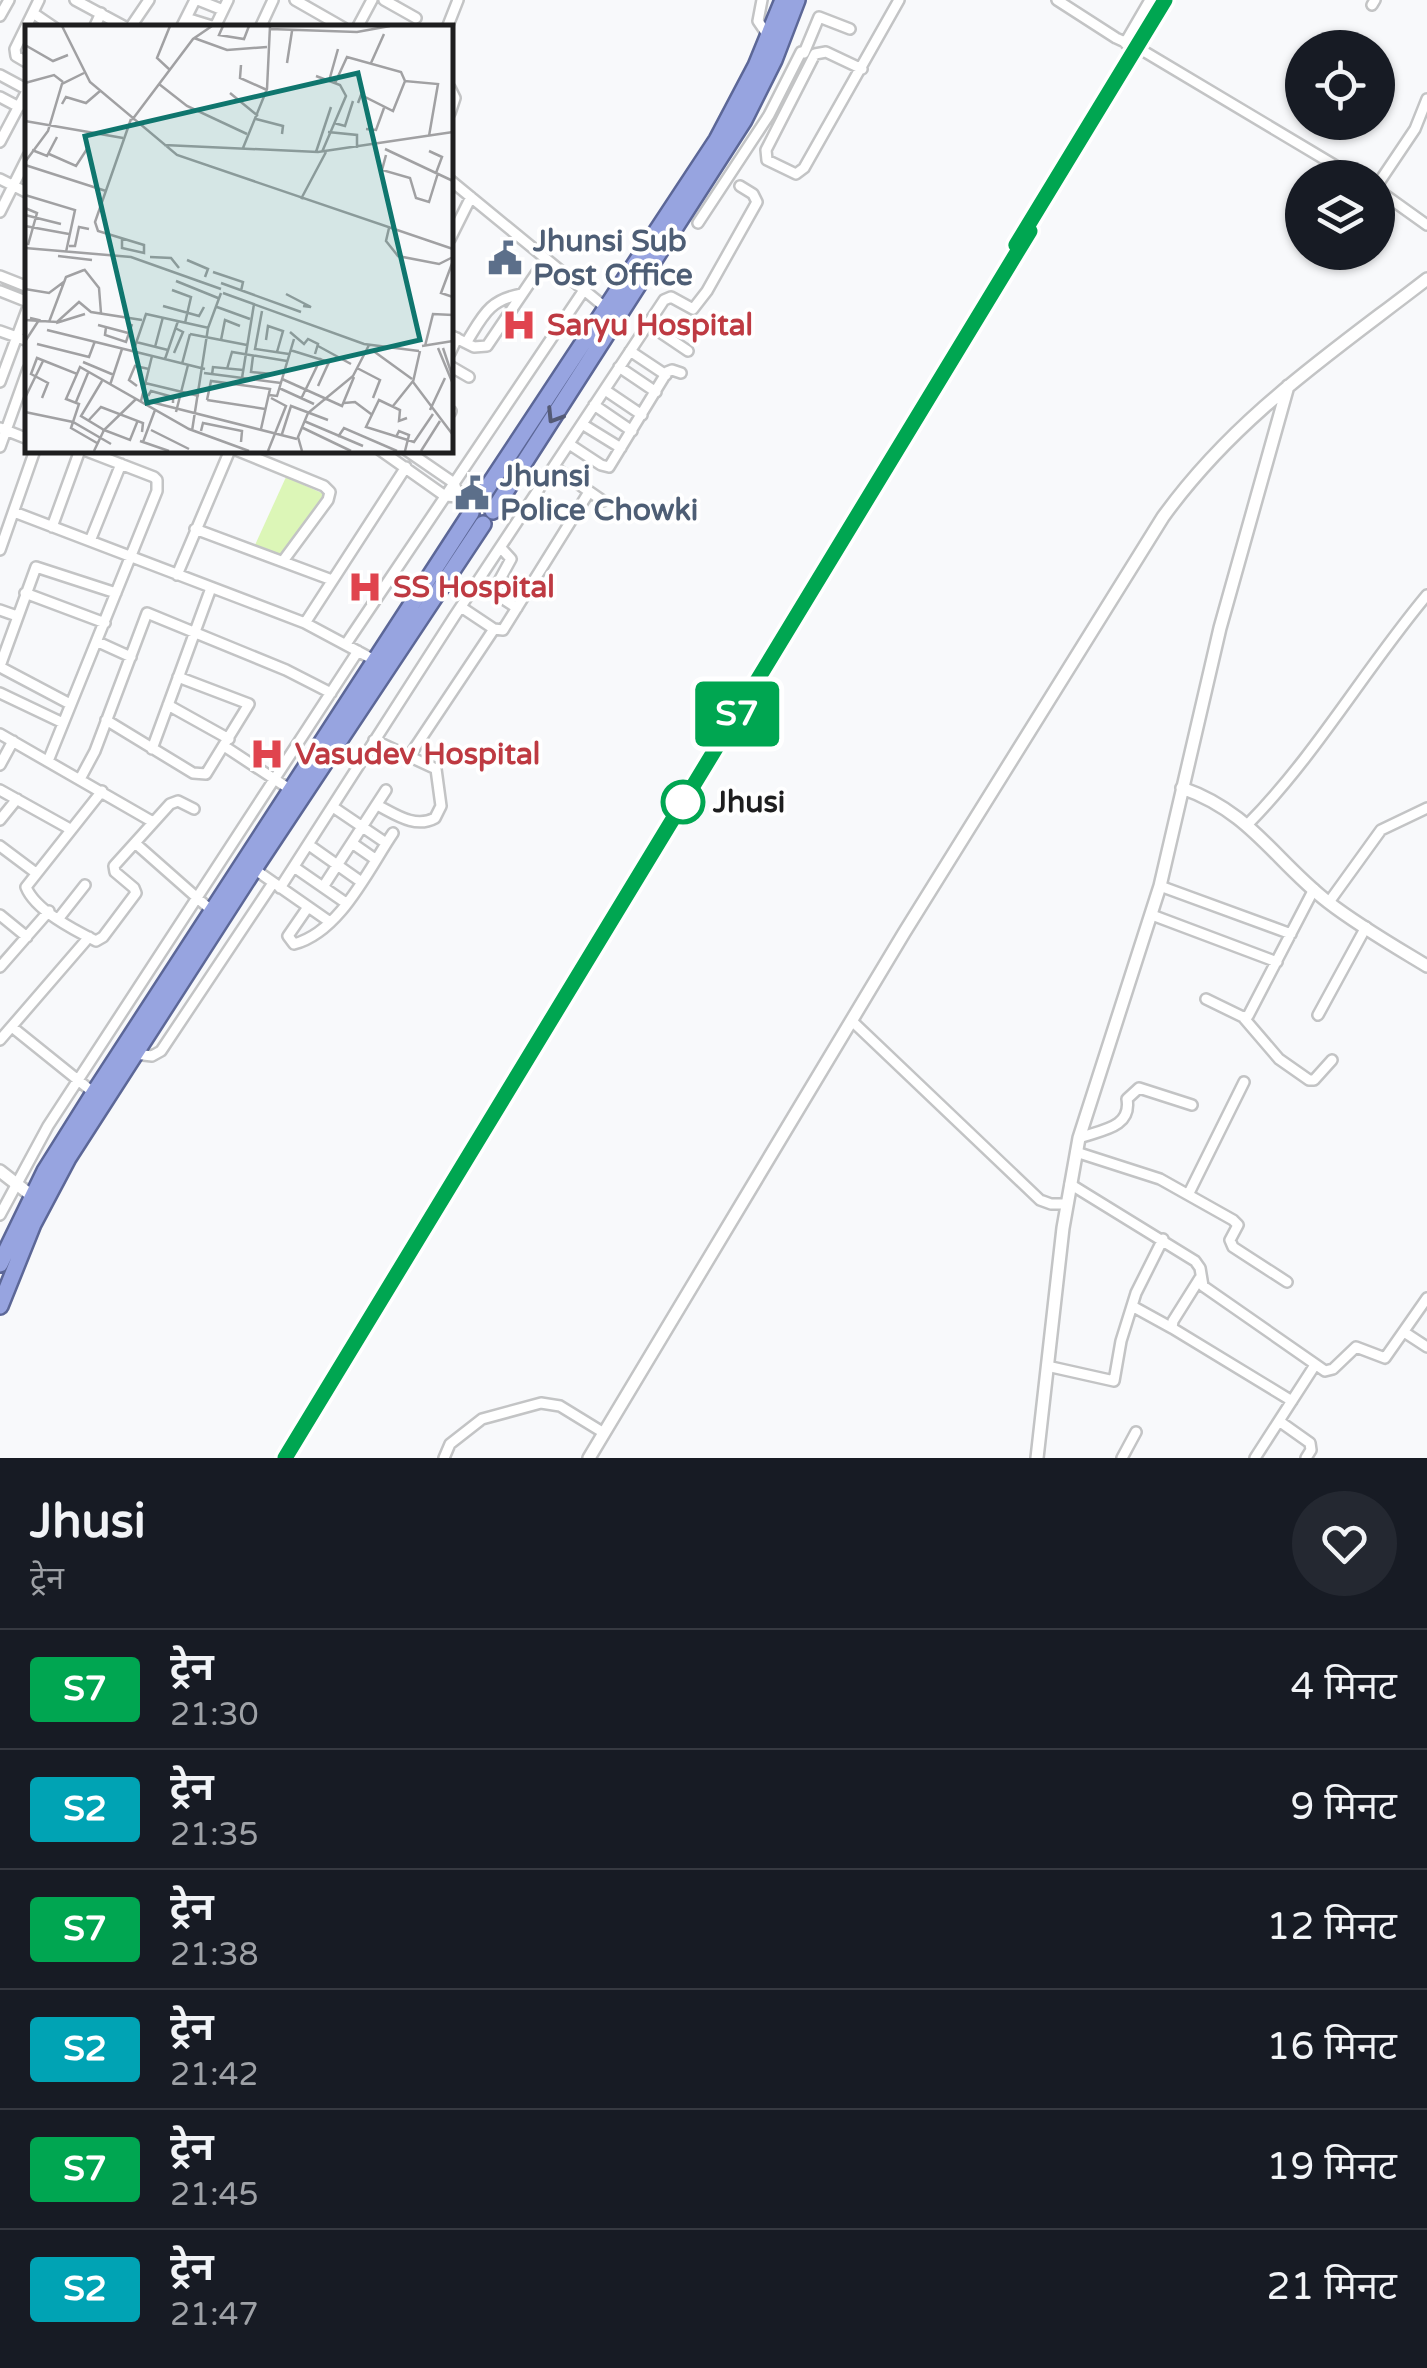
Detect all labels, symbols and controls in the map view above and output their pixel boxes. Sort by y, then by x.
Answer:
inset map [25,25,452,452]
map controls [1285,30,1395,270]
button: locate [1285,30,1395,140]
button: layers [1285,160,1395,270]
place label: Jhunsi Sub Post Office [532,223,693,294]
public building icon: Jhunsi Sub Post Office [486,239,524,277]
hospital icon: Saryu Hospital [500,306,538,344]
place label: Saryu Hospital [547,307,753,344]
one-way arrow [548,405,567,423]
place label: Jhunsi Police Chowki [499,458,698,529]
public building icon: Jhunsi Police Chowki [453,474,491,512]
hospital icon: SS Hospital [346,568,384,606]
place label: SS Hospital [393,569,555,606]
line badge: S7 [692,682,782,746]
text: S7 [715,693,759,735]
hospital icon: Vasudev Hospital [248,735,286,773]
place label: Vasudev Hospital [295,736,540,773]
marker: Jhusi [662,781,704,823]
place label: Jhusi [712,784,785,821]
button: heart [1292,1491,1397,1596]
text: Jhusi [30,1493,146,1551]
text: ट्रेन [30,1560,64,1598]
text: ट्रेन [170,1645,214,1691]
text: 4 मिनट [1290,1664,1397,1710]
text: S7 [63,1668,107,1710]
text: 21:30 [170,1696,259,1734]
text: ट्रेन [170,1765,214,1811]
text: 9 मिनट [1290,1784,1397,1830]
text: S2 [63,1788,107,1830]
text: 21:35 [170,1816,259,1854]
text: ट्रेन [170,1885,214,1931]
text: 12 मिनट [1267,1904,1397,1950]
text: S7 [63,1908,107,1950]
text: 21:38 [170,1936,259,1974]
text: ट्रेन [170,2005,214,2051]
text: 16 मिनट [1267,2024,1397,2070]
text: S2 [63,2028,107,2070]
text: 21:42 [170,2056,259,2094]
text: ट्रेन [170,2125,214,2171]
text: 19 मिनट [1267,2144,1397,2190]
text: S7 [63,2148,107,2190]
text: 21:45 [170,2176,259,2214]
text: ट्रेन [170,2245,214,2291]
text: 21 मिनट [1267,2264,1397,2310]
text: S2 [63,2268,107,2310]
text: 21:47 [170,2296,259,2334]

